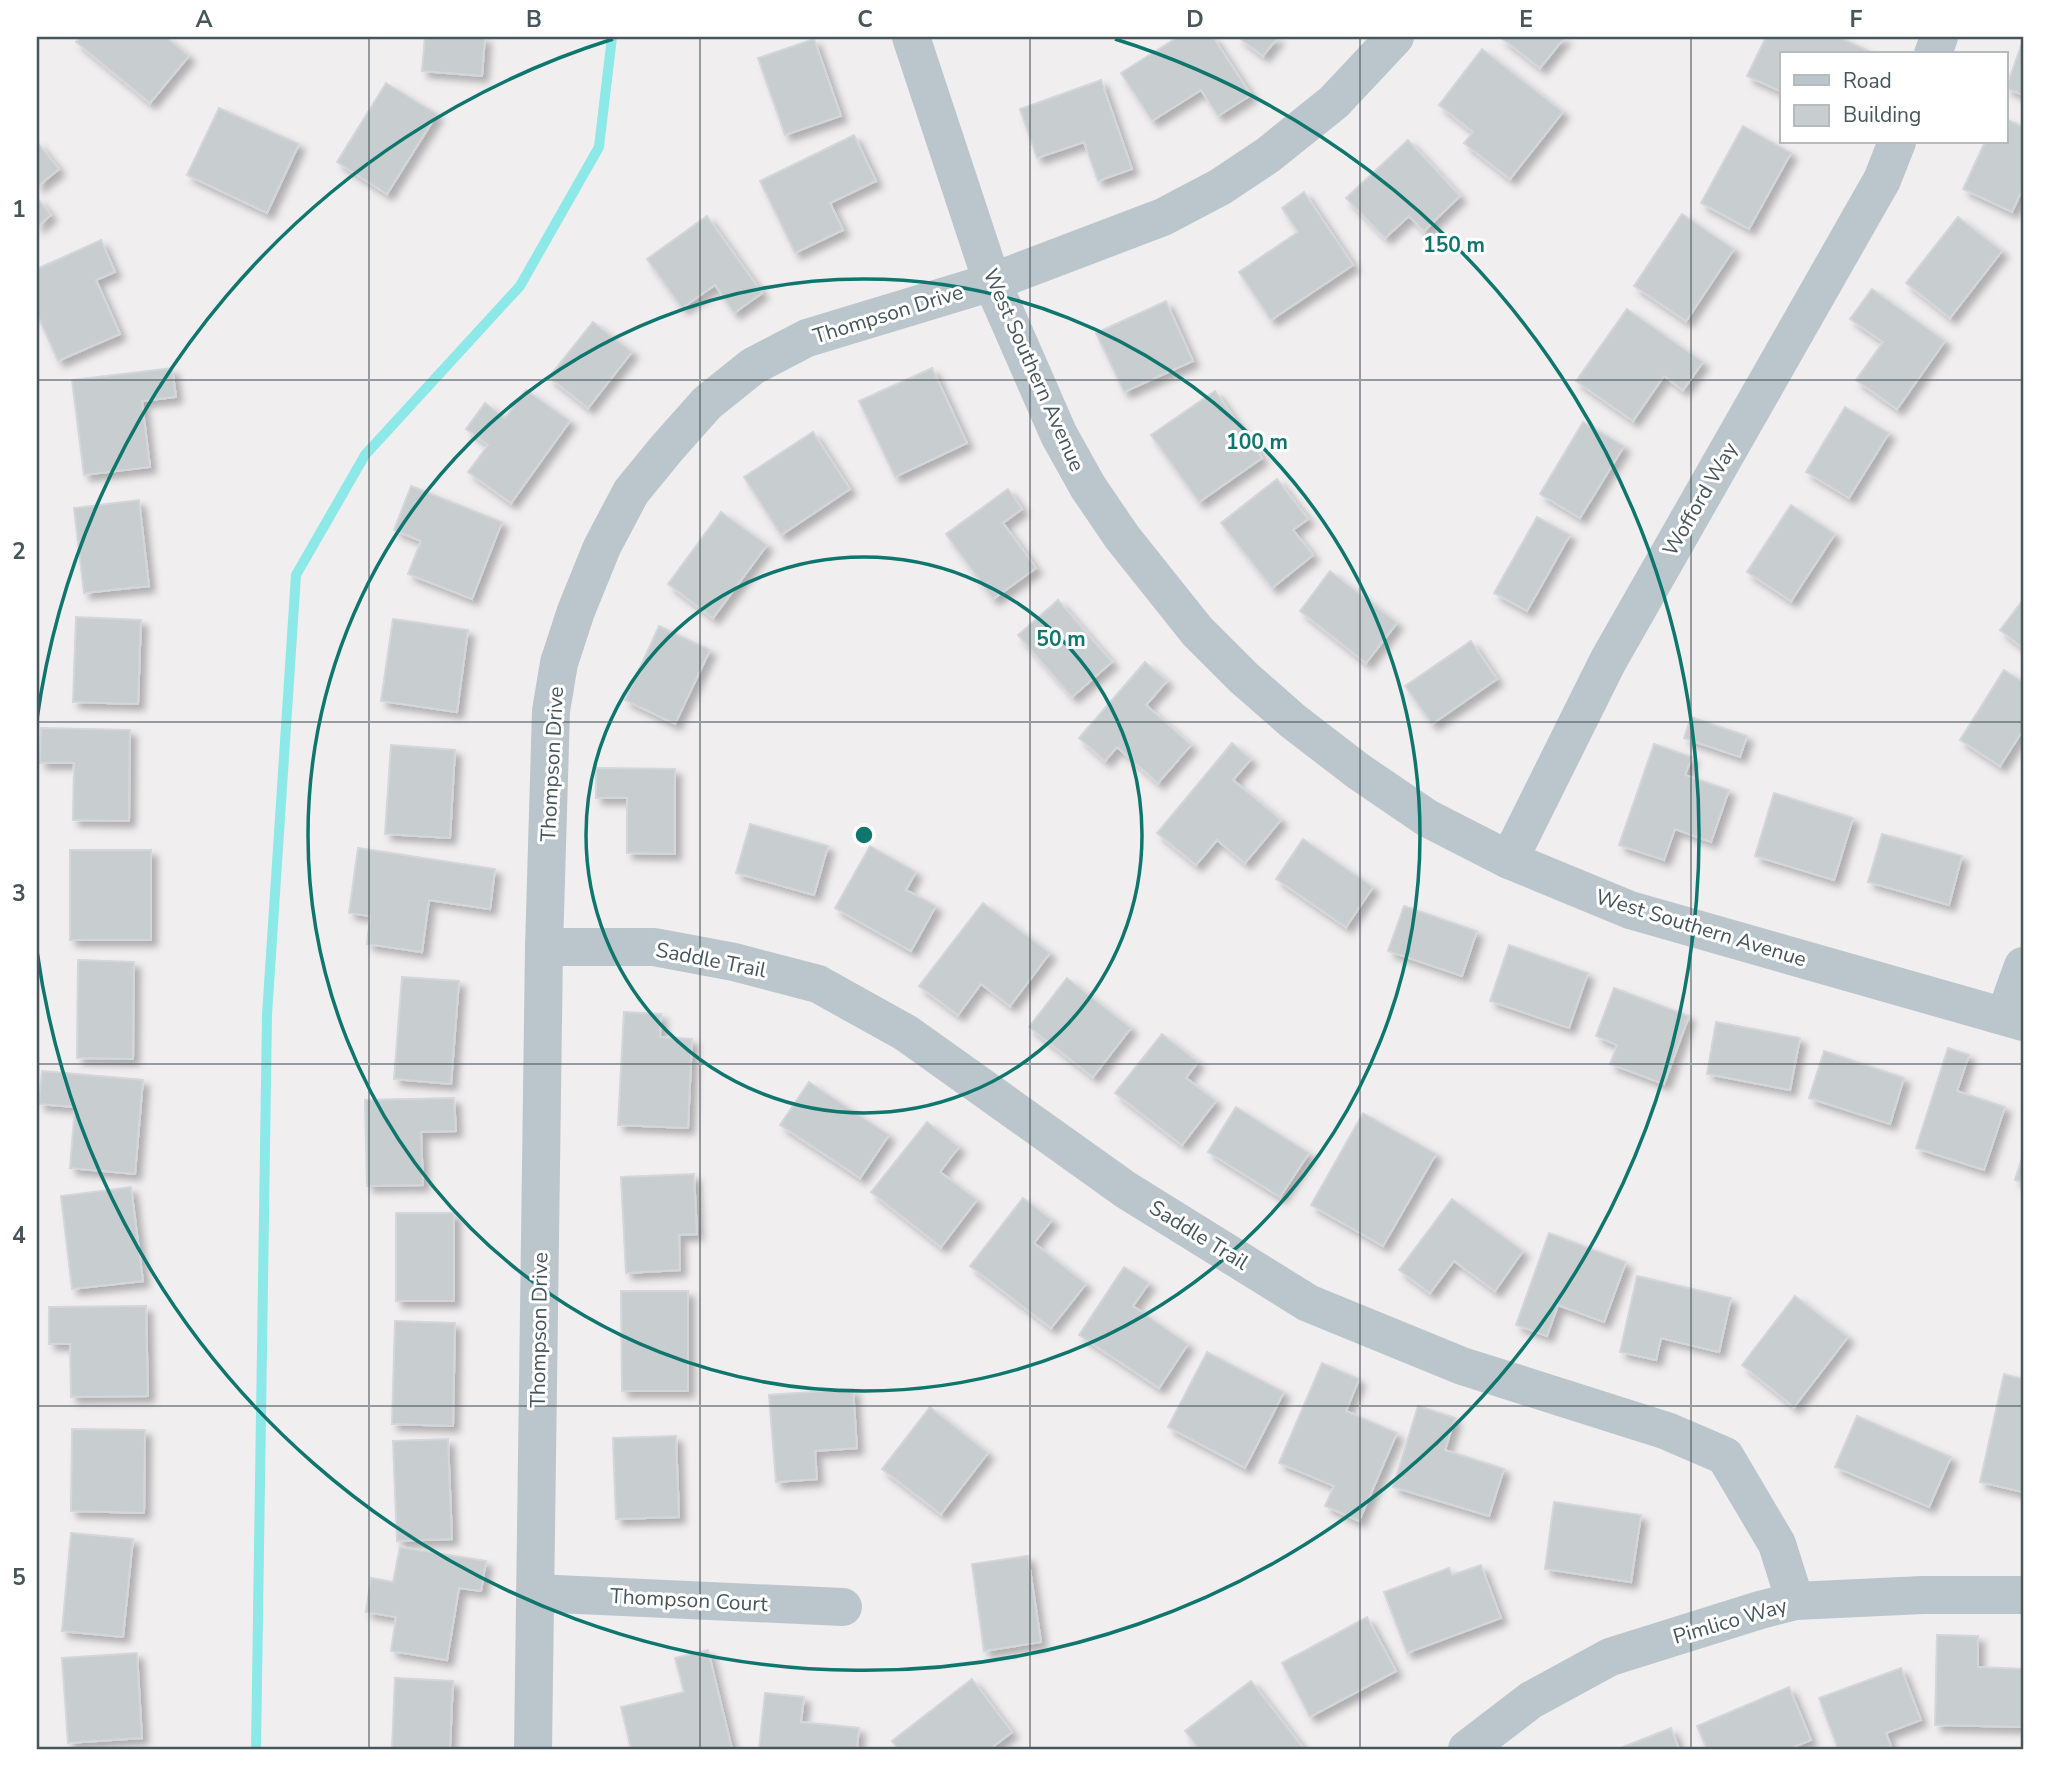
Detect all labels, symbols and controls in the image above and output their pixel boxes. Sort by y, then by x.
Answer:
text: A [195,4,213,35]
text: B [526,4,542,35]
text: C [857,4,873,35]
text: D [1186,4,1204,35]
text: E [1519,4,1533,35]
text: F [1850,4,1863,35]
legend [1780,52,2008,144]
text: Road [1843,67,1892,95]
text: Building [1843,101,1921,129]
text: 1 [12,194,26,225]
text: 150 m [1423,231,1485,259]
street label: West Southern Avenue [977,264,1091,476]
street label: Thompson Drive [810,278,966,350]
text: 100 m [1226,428,1288,456]
street label: Wofford Way [1656,437,1744,561]
text: 2 [12,536,26,567]
text: 50 m [1036,625,1086,653]
street label: Thompson Drive [534,686,570,842]
centre of rings [852,823,876,847]
text: 3 [12,878,26,909]
street label: West Southern Avenue [1592,883,1810,973]
street label: Saddle Trail [653,936,769,985]
street label: Saddle Trail [1144,1193,1255,1277]
text: 4 [12,1220,26,1251]
street label: Thompson Drive [524,1252,554,1408]
text: 5 [12,1562,26,1593]
street label: Thompson Court [609,1582,769,1618]
street label: Pimlico Way [1670,1591,1791,1651]

